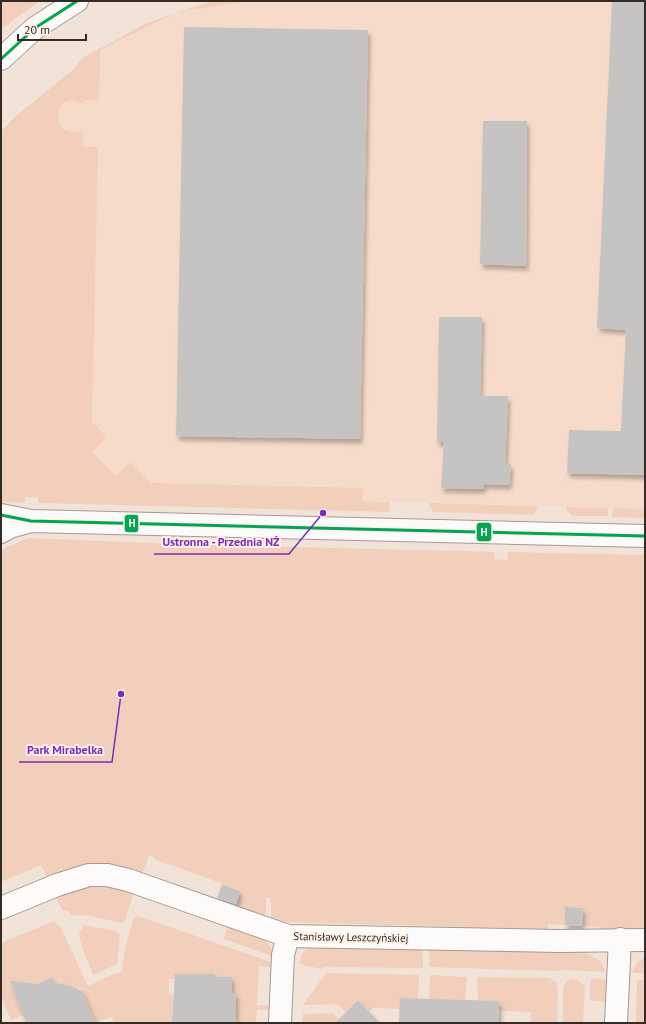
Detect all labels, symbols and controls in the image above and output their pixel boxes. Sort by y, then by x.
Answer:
scale bar [18,16,86,42]
text: 20 m [24,22,50,37]
line badge: H [124,514,139,533]
text: H [128,516,136,530]
line badge: H [476,522,492,542]
text: H [480,525,488,539]
callout: Ustronna - Przednia NŻ [154,530,289,554]
text: Ustronna - Przednia NŻ [162,534,280,549]
callout: Park Mirabelka [19,738,112,762]
text: Park Mirabelka [27,742,103,757]
street label: Stanisławy Leszczyńskiej [293,929,409,945]

